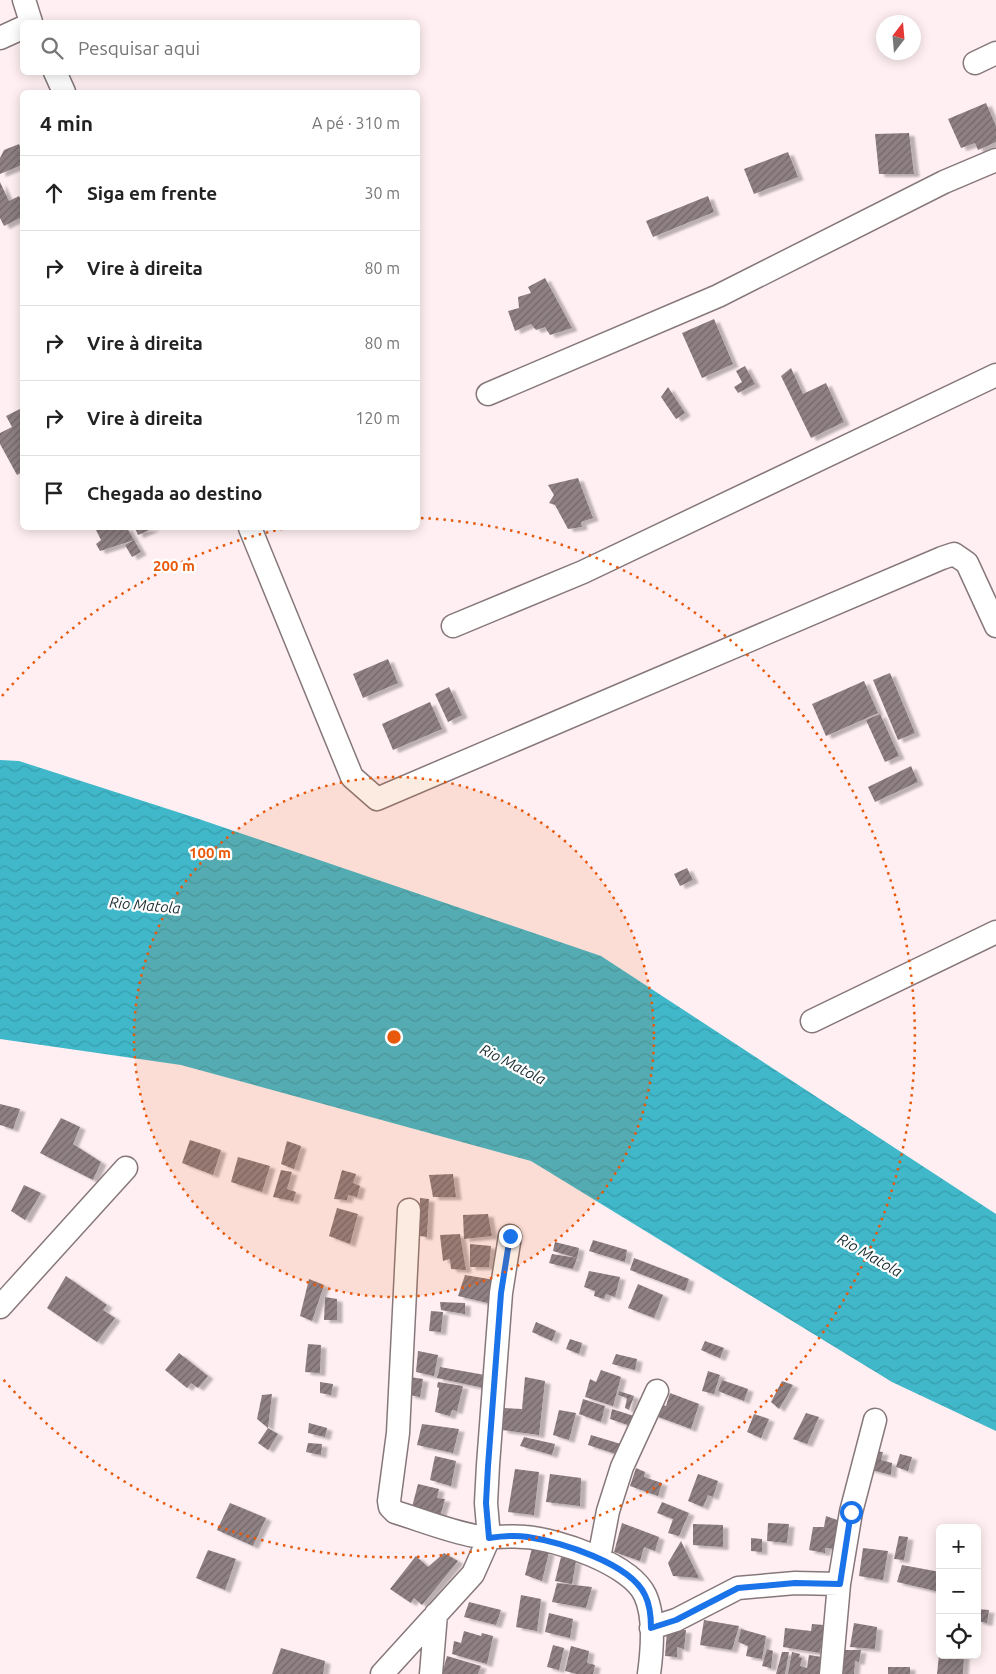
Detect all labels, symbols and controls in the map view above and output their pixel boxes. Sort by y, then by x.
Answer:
north arrow [876,15,921,60]
search box [20,20,420,75]
icon: search [38,34,66,62]
text: Pesquisar aqui [78,37,200,59]
text: 4 min [40,111,93,135]
text: A pé · 310 m [312,114,400,132]
icon: ahead [40,179,68,207]
text: Siga em frente [87,182,217,204]
text: 30 m [364,184,400,202]
icon: right [40,254,68,282]
text: Vire à direita [87,257,203,279]
text: 80 m [364,259,400,277]
icon: right [40,329,68,357]
text: Vire à direita [87,332,203,354]
text: 80 m [364,334,400,352]
icon: right [40,404,68,432]
text: Vire à direita [87,407,203,429]
text: 120 m [355,409,400,427]
icon: arrive [40,479,68,507]
text: Chegada ao destino [87,482,263,504]
text: 200 m [153,557,195,574]
text: 100 m [189,844,231,861]
water label: Rio Matola [109,893,181,917]
centre of rings [385,1028,403,1046]
water label: Rio Matola [477,1040,549,1088]
route end [499,1225,522,1248]
water label: Rio Matola [835,1230,905,1280]
route start [840,1501,863,1524]
map controls [936,1524,981,1659]
button: + [936,1524,981,1569]
button: − [936,1569,981,1614]
button: locate [936,1614,981,1659]

